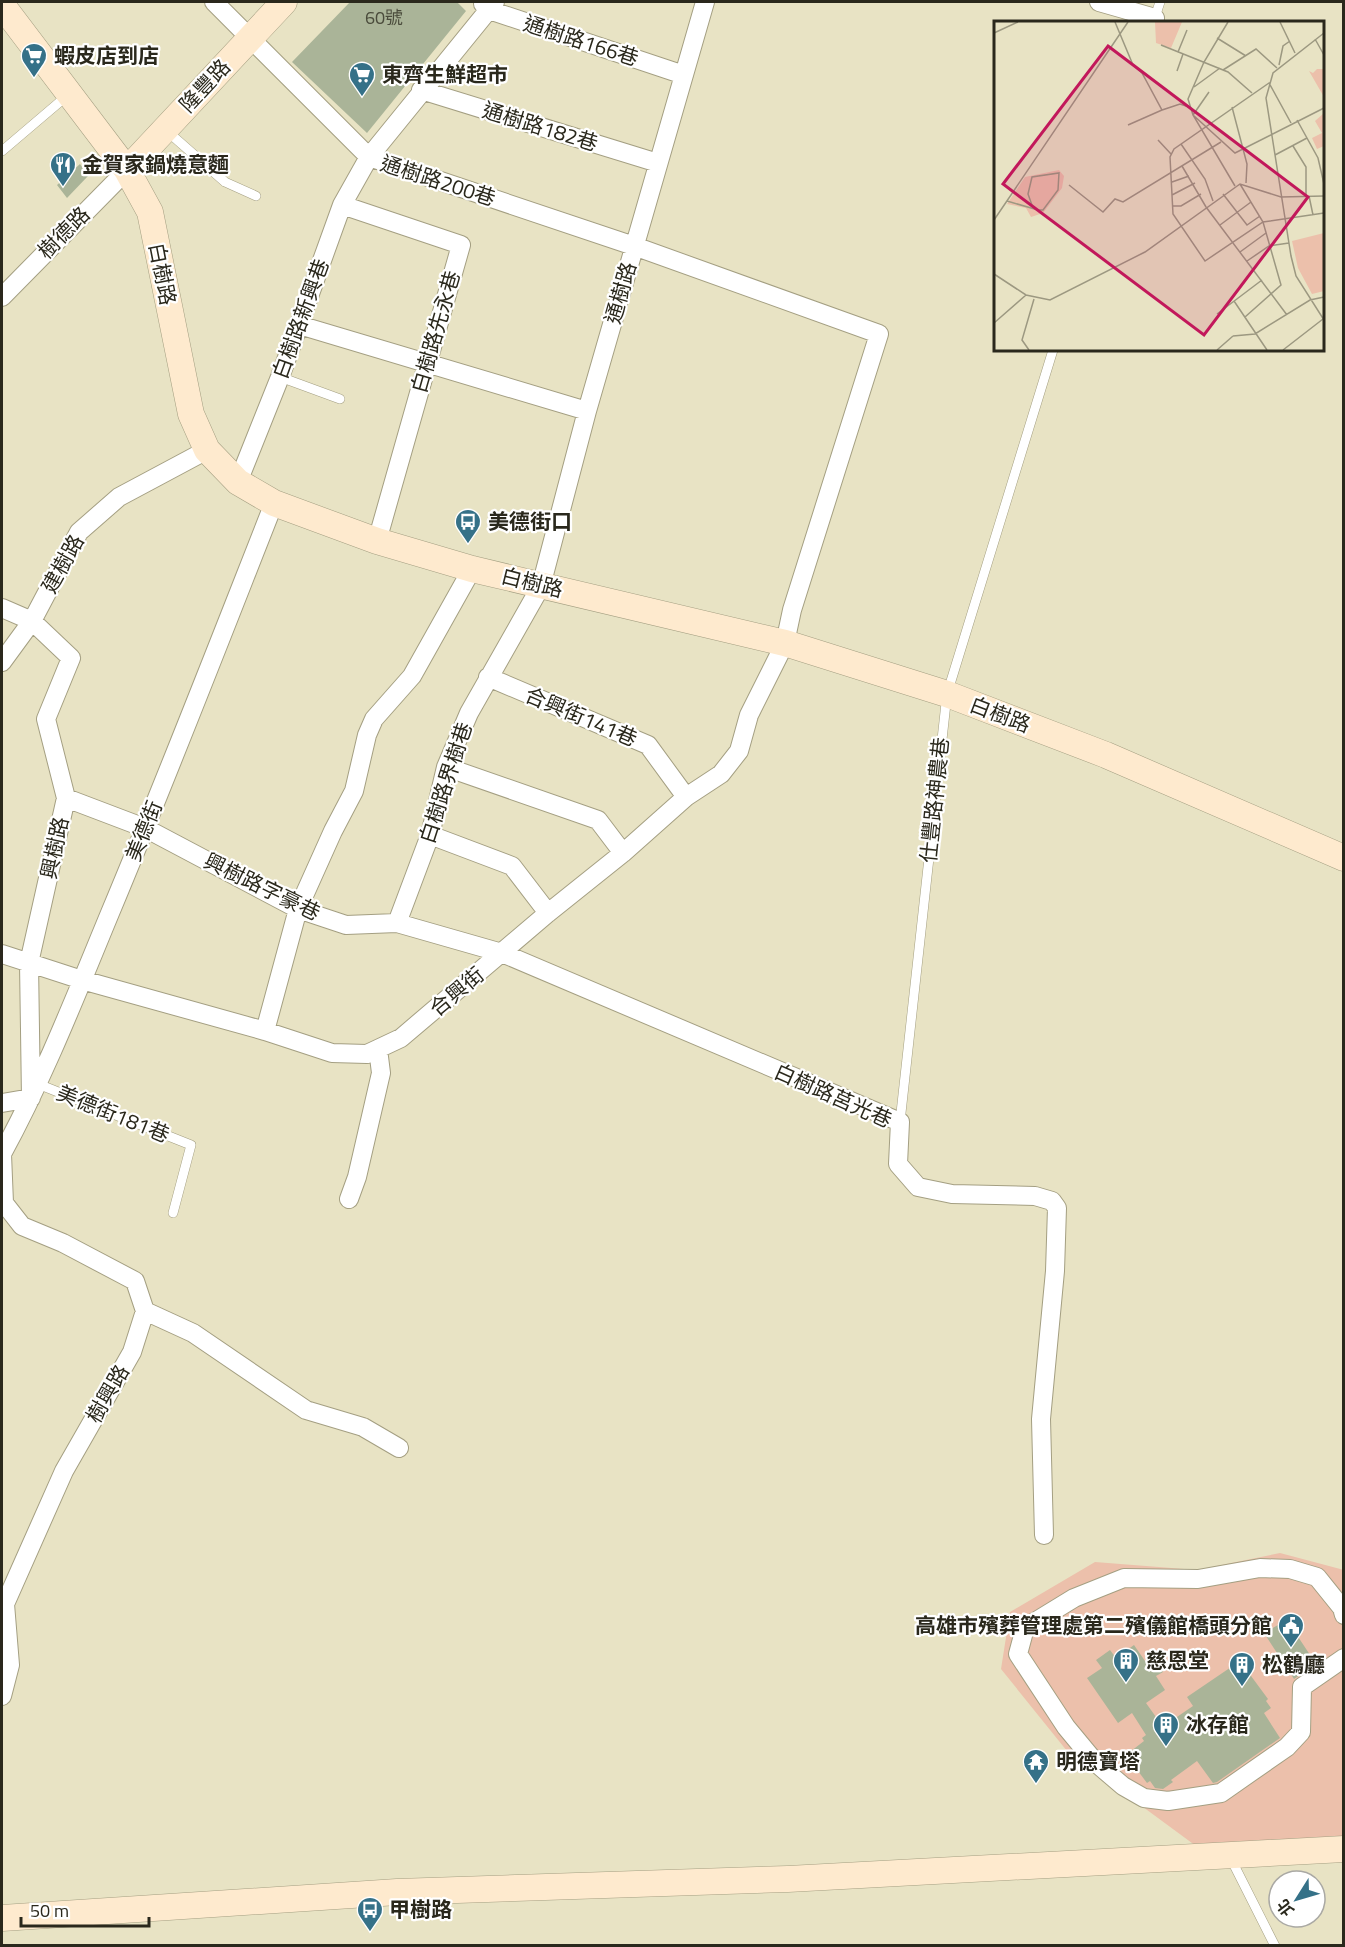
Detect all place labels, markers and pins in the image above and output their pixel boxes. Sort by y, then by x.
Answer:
place label: 蝦皮店到店 [54,39,159,71]
supermarket icon: 蝦皮店到店 [19,41,49,79]
place label: 東齊生鮮超市 [382,58,508,90]
supermarket icon: 東齊生鮮超市 [347,60,377,98]
place label: 金賀家鍋燒意麵 [82,148,229,180]
restaurant icon: 金賀家鍋燒意麵 [48,150,78,188]
place label: 美德街口 [488,505,572,537]
bus stop icon: 美德街口 [453,507,483,545]
place label: 高雄市殯葬管理處第二殯儀館橋頭分館 [915,1609,1272,1641]
public building icon: 高雄市殯葬管理處第二殯儀館橋頭分館 [1276,1611,1306,1649]
place label: 慈恩堂 [1146,1644,1209,1676]
building icon: 慈恩堂 [1111,1646,1141,1684]
place label: 松鶴廳 [1262,1648,1325,1680]
building icon: 松鶴廳 [1227,1650,1257,1688]
place label: 冰存館 [1186,1708,1249,1740]
building icon: 冰存館 [1151,1710,1181,1748]
place label: 明德寶塔 [1056,1745,1140,1777]
temple icon: 明德寶塔 [1021,1747,1051,1785]
place label: 甲樹路 [389,1893,452,1925]
bus stop icon: 甲樹路 [355,1895,385,1933]

